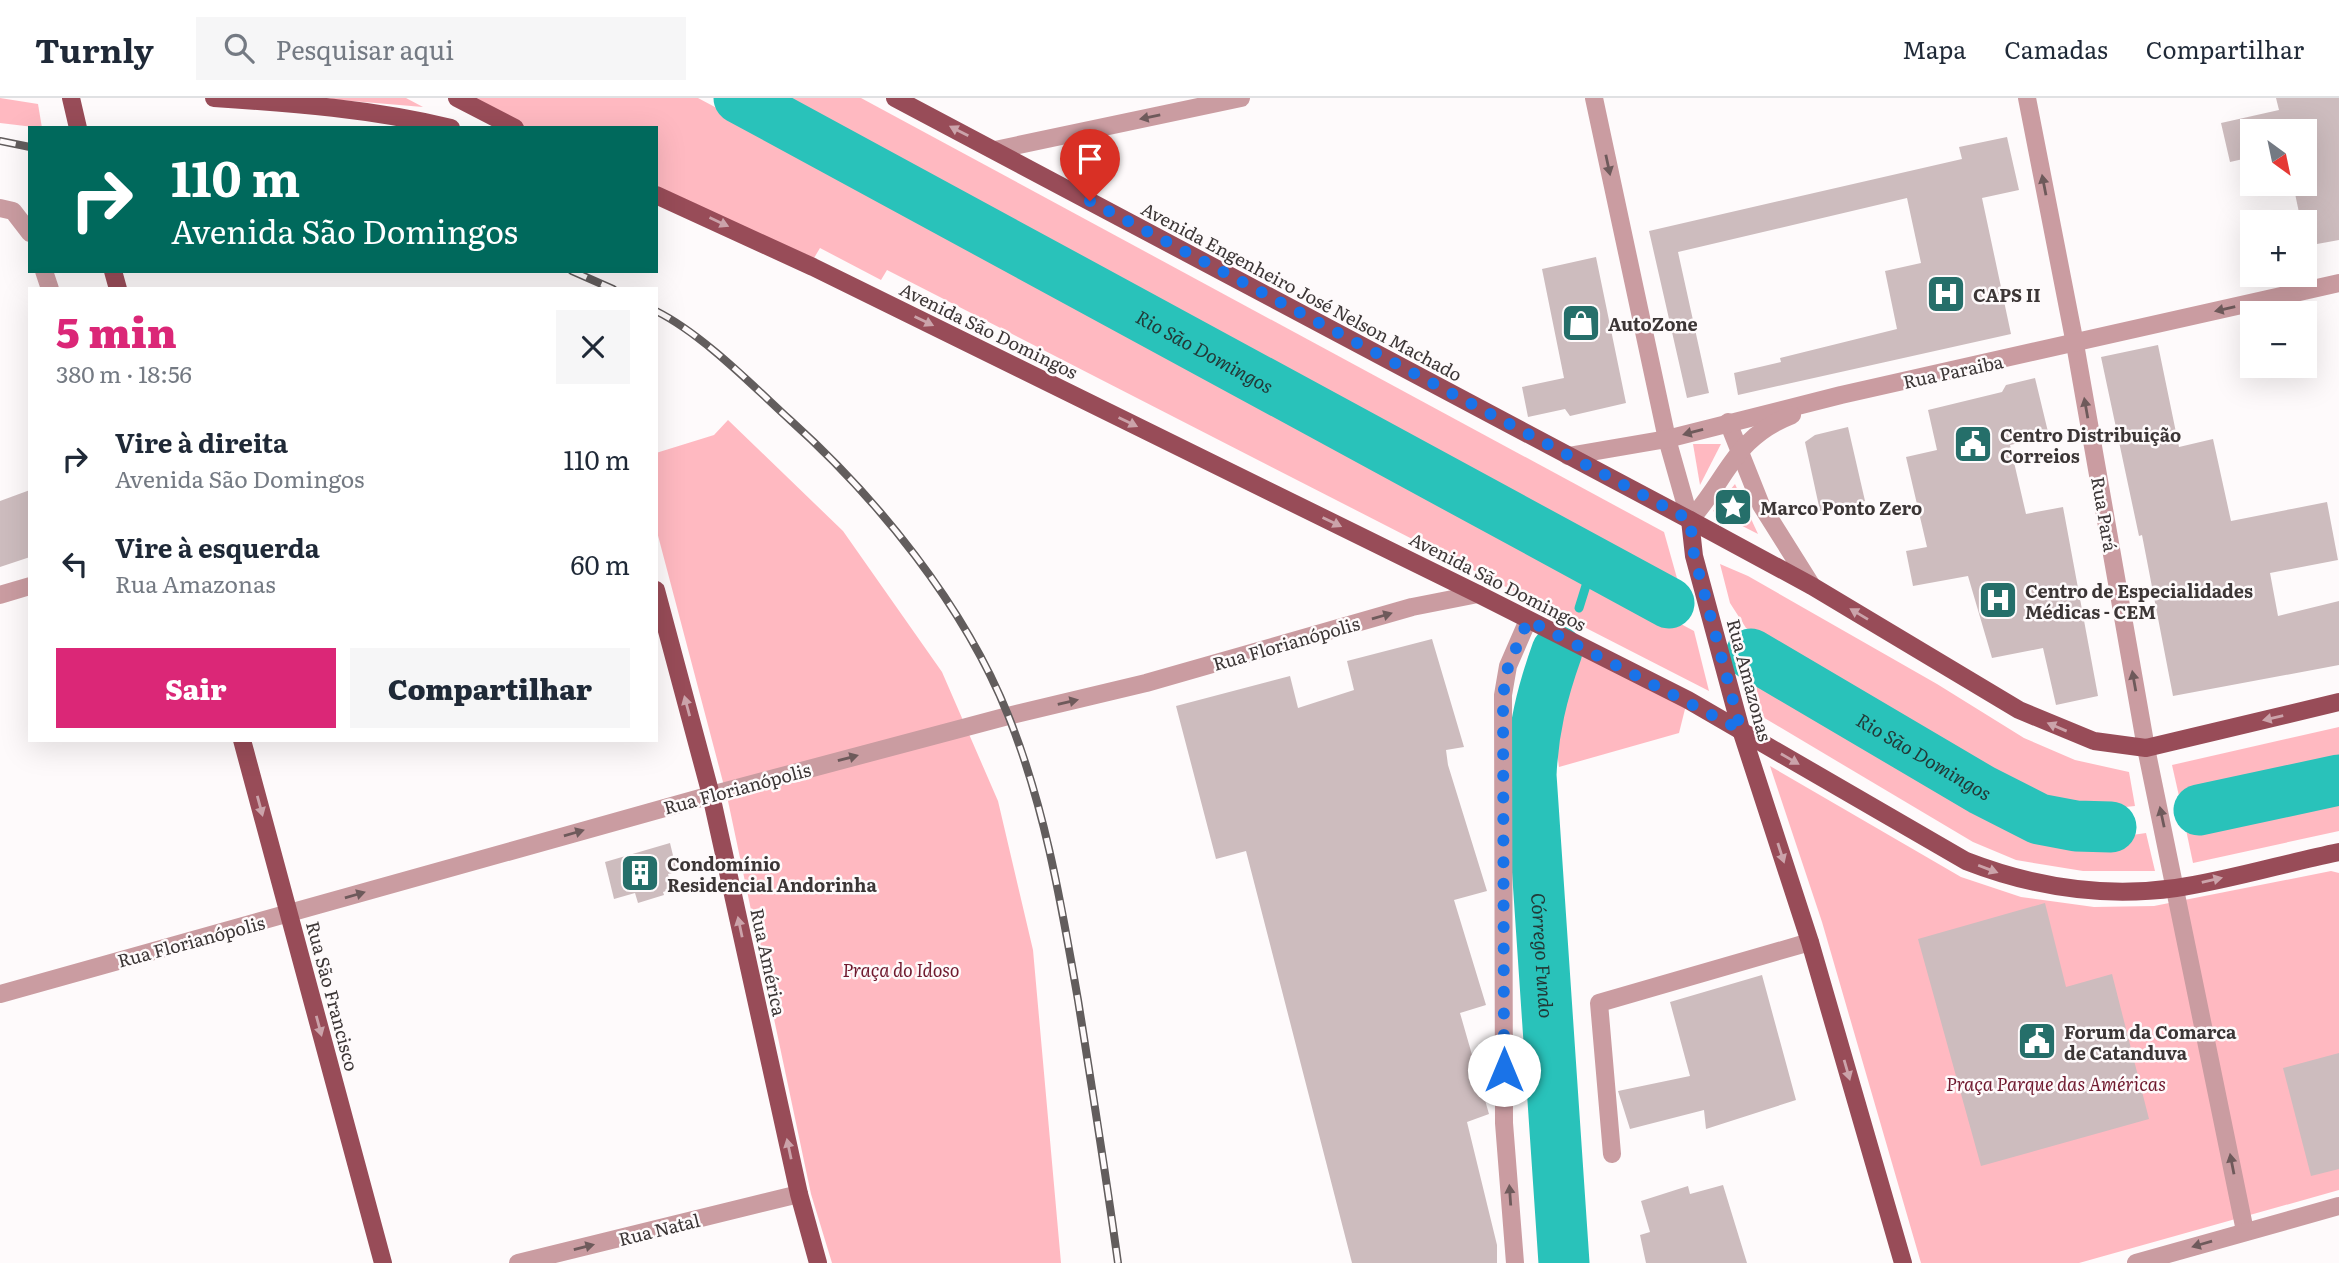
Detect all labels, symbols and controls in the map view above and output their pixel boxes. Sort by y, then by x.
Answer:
search box [196,17,686,80]
text: Turnly [35,24,154,73]
icon: search [220,29,258,67]
text: Pesquisar aqui [276,29,454,68]
text: Mapa [1902,31,1966,66]
text: Camadas [2004,31,2108,66]
text: Compartilhar [2146,31,2304,66]
one-way arrow [1139,112,1161,123]
north arrow [2240,119,2317,196]
map controls [2240,119,2317,378]
one-way arrow [949,126,969,137]
pin [1060,129,1120,201]
text: 110 m [171,139,300,212]
icon: arrive [1071,140,1109,178]
icon: right [56,154,147,245]
one-way arrow [1603,154,1614,176]
one-way arrow [2039,174,2050,196]
street label: Avenida Engenheiro José Nelson Machado [1137,195,1467,387]
text: Avenida São Domingos [171,206,518,254]
button: + [2240,210,2317,287]
one-way arrow [709,217,729,228]
hospital icon: CAPS II [1925,273,1967,315]
street label: Avenida São Domingos [895,275,1083,385]
place label: CAPS II [1973,281,2041,308]
text: 5 min [56,299,177,361]
button: − [2240,301,2317,378]
water label: Rio São Domingos [1131,302,1278,400]
shop icon: AutoZone [1560,302,1602,344]
one-way arrow [2214,304,2236,315]
button: close [556,310,630,384]
place label: AutoZone [1608,310,1698,337]
one-way arrow [914,316,934,327]
street label: Rua Paraiba [1900,347,2006,395]
text: 380 m · 18:56 [56,356,192,390]
one-way arrow [2081,397,2092,419]
one-way arrow [1118,416,1138,427]
place label: Centro Distribuição Correios [2000,421,2181,469]
text: Vire à direita [115,422,288,461]
public building icon: Centro Distribuição Correios [1952,423,1994,465]
one-way arrow [1682,427,1703,437]
text: 110 m [563,439,630,478]
icon: right [56,440,94,478]
text: Avenida São Domingos [115,461,364,495]
street label: Rua Pará [2085,474,2125,554]
place icon: Marco Ponto Zero [1712,486,1754,528]
place label: Marco Ponto Zero [1760,494,1922,521]
one-way arrow [1322,516,1342,528]
street label: Avenida São Domingos [1405,525,1591,637]
text: Vire à esquerda [115,527,320,566]
text: 60 m [571,544,630,583]
icon: left [56,545,94,583]
text: Rua Amazonas [115,566,276,600]
place label: Centro de Especialidades Médicas - CEM [2025,577,2253,625]
hospital icon: Centro de Especialidades Médicas - CEM [1977,579,2019,621]
one-way arrow [1850,608,1869,621]
street label: Rua Florianópolis [1209,609,1363,677]
one-way arrow [1372,610,1393,620]
street label: Rua Amazonas [1721,616,1779,744]
button: Sair [56,648,336,728]
button: Compartilhar [350,648,630,728]
one-way arrow [2128,670,2139,692]
one-way arrow [681,695,692,717]
one-way arrow [1057,696,1079,707]
water label: Rio São Domingos [1851,705,1997,807]
one-way arrow [2262,713,2284,724]
one-way arrow [2046,721,2067,732]
one-way arrow [837,752,859,763]
one-way arrow [1780,752,1799,765]
street label: Rua Florianópolis [660,755,814,821]
one-way arrow [255,795,266,817]
one-way arrow [2156,806,2167,828]
one-way arrow [564,828,585,838]
one-way arrow [1776,842,1787,863]
place label: Condomínio Residencial Andorinha [667,850,877,898]
building icon: Condomínio Residencial Andorinha [619,852,661,894]
one-way arrow [1978,864,1999,875]
one-way arrow [2201,874,2223,885]
one-way arrow [345,890,366,900]
water label: Córrego Fundo [1525,892,1561,1019]
street label: Rua América [744,906,794,1019]
street label: Rua Florianópolis [114,908,268,974]
one-way arrow [735,916,746,938]
street label: Rua São Francisco [300,918,366,1074]
park label: Praça do Idoso [843,956,959,983]
one-way arrow [315,1015,325,1036]
place label: Forum da Comarca de Catanduva [2064,1018,2237,1066]
public building icon: Forum da Comarca de Catanduva [2016,1020,2058,1062]
position arrow [1467,1033,1541,1107]
one-way arrow [1842,1060,1853,1082]
park label: Praça Parque das Américas [1946,1070,2166,1097]
one-way arrow [784,1138,795,1160]
one-way arrow [2227,1153,2238,1175]
one-way arrow [1504,1184,1515,1206]
street label: Rua Natal [615,1206,703,1252]
one-way arrow [2192,1239,2213,1249]
one-way arrow [573,1241,595,1252]

